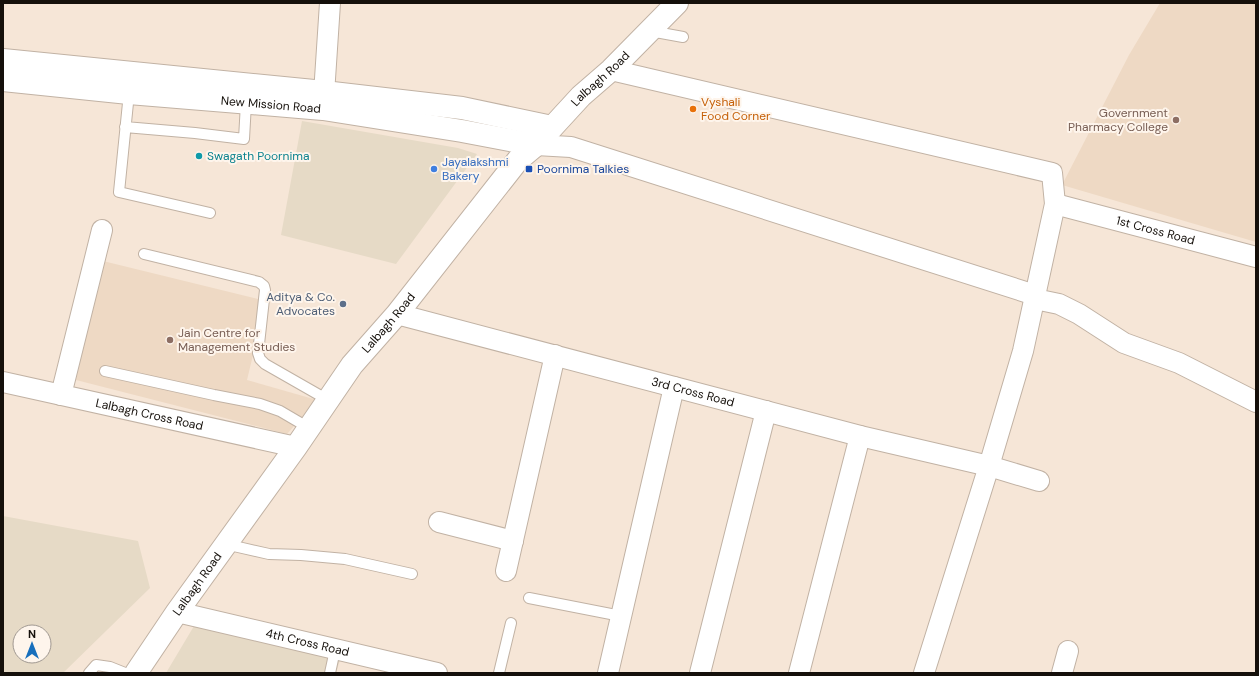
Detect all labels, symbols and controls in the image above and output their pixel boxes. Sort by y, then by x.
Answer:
street label: Lalbagh Road [568,48,633,110]
street label: New Mission Road [220,93,322,117]
place label: Vyshali Food Corner [701,94,771,124]
marker: Vyshali Food Corner [688,104,698,114]
place label: Government Pharmacy College [1068,105,1168,135]
marker: Government Pharmacy College [1171,115,1181,125]
place label: Swagath Poornima [207,148,310,164]
marker: Swagath Poornima [194,151,204,161]
place label: Jayalakshmi Bakery [442,154,509,184]
place label: Poornima Talkies [537,161,629,177]
marker: Jayalakshmi Bakery [429,164,439,174]
marker: Poornima Talkies [524,164,534,174]
street label: 1st Cross Road [1115,213,1197,249]
place label: Aditya & Co. Advocates [266,289,335,319]
street label: Lalbagh Road [358,289,419,356]
marker: Aditya & Co. Advocates [338,299,348,309]
place label: Jain Centre for Management Studies [178,325,295,355]
marker: Jain Centre for Management Studies [165,335,175,345]
street label: 3rd Cross Road [650,373,736,411]
street label: Lalbagh Cross Road [94,395,205,434]
street label: Lalbagh Road [169,549,225,619]
north arrow [12,624,52,664]
street label: 4th Cross Road [264,625,351,660]
text: N [28,627,36,641]

